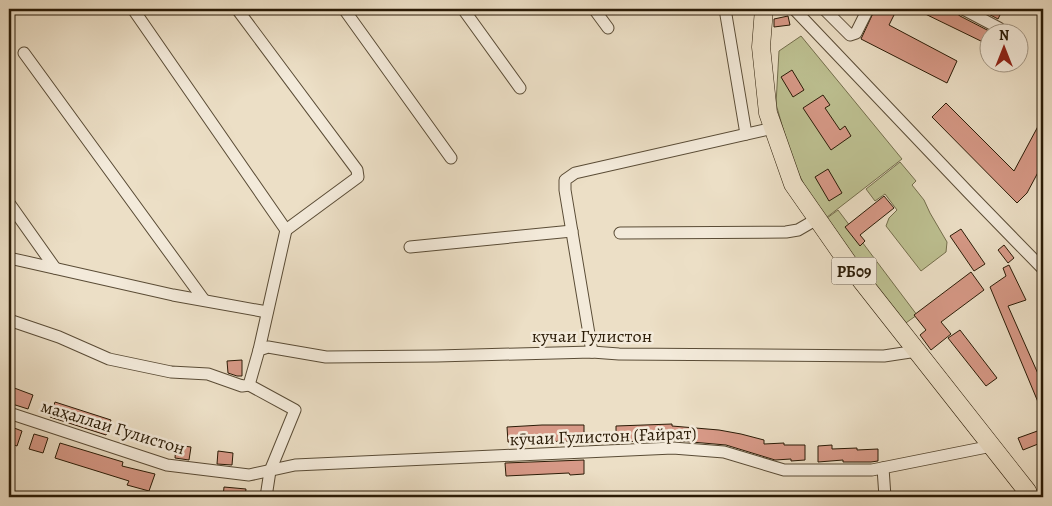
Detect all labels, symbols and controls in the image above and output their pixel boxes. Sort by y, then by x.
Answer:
north arrow [980,22,1030,72]
text: N [999,26,1009,45]
road number: РБ09 [832,258,876,284]
street label: кучаи Гулистон [532,324,652,348]
street label: маҳаллаи Гулистон [38,394,188,460]
street label: кӯчаи Гулистон (Ғайрат) [509,421,697,451]

